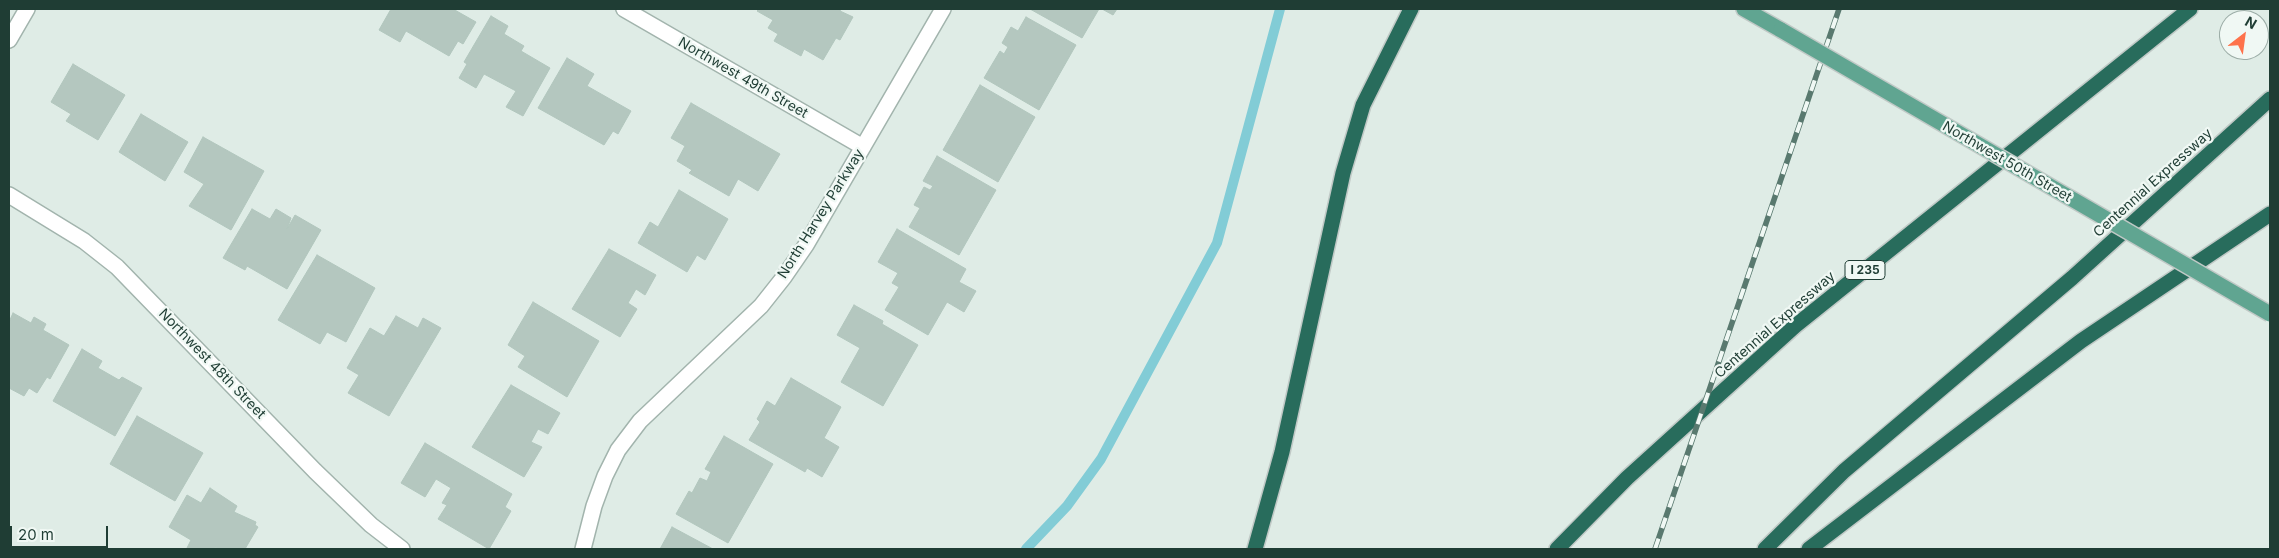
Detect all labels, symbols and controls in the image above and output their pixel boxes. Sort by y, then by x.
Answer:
north arrow [2219,10,2269,60]
text: N [2242,12,2260,32]
street label: Northwest 49th Street [675,34,811,122]
street label: Northwest 50th Street [1939,118,2075,206]
street label: Centennial Expressway [2090,125,2216,241]
street label: North Harvey Parkway [774,146,868,282]
road number: I 235 [1845,260,1885,280]
street label: Centennial Expressway [1711,268,1839,382]
street label: Northwest 48th Street [155,305,269,423]
scale bar [12,516,110,548]
text: 20 m [18,525,54,544]

